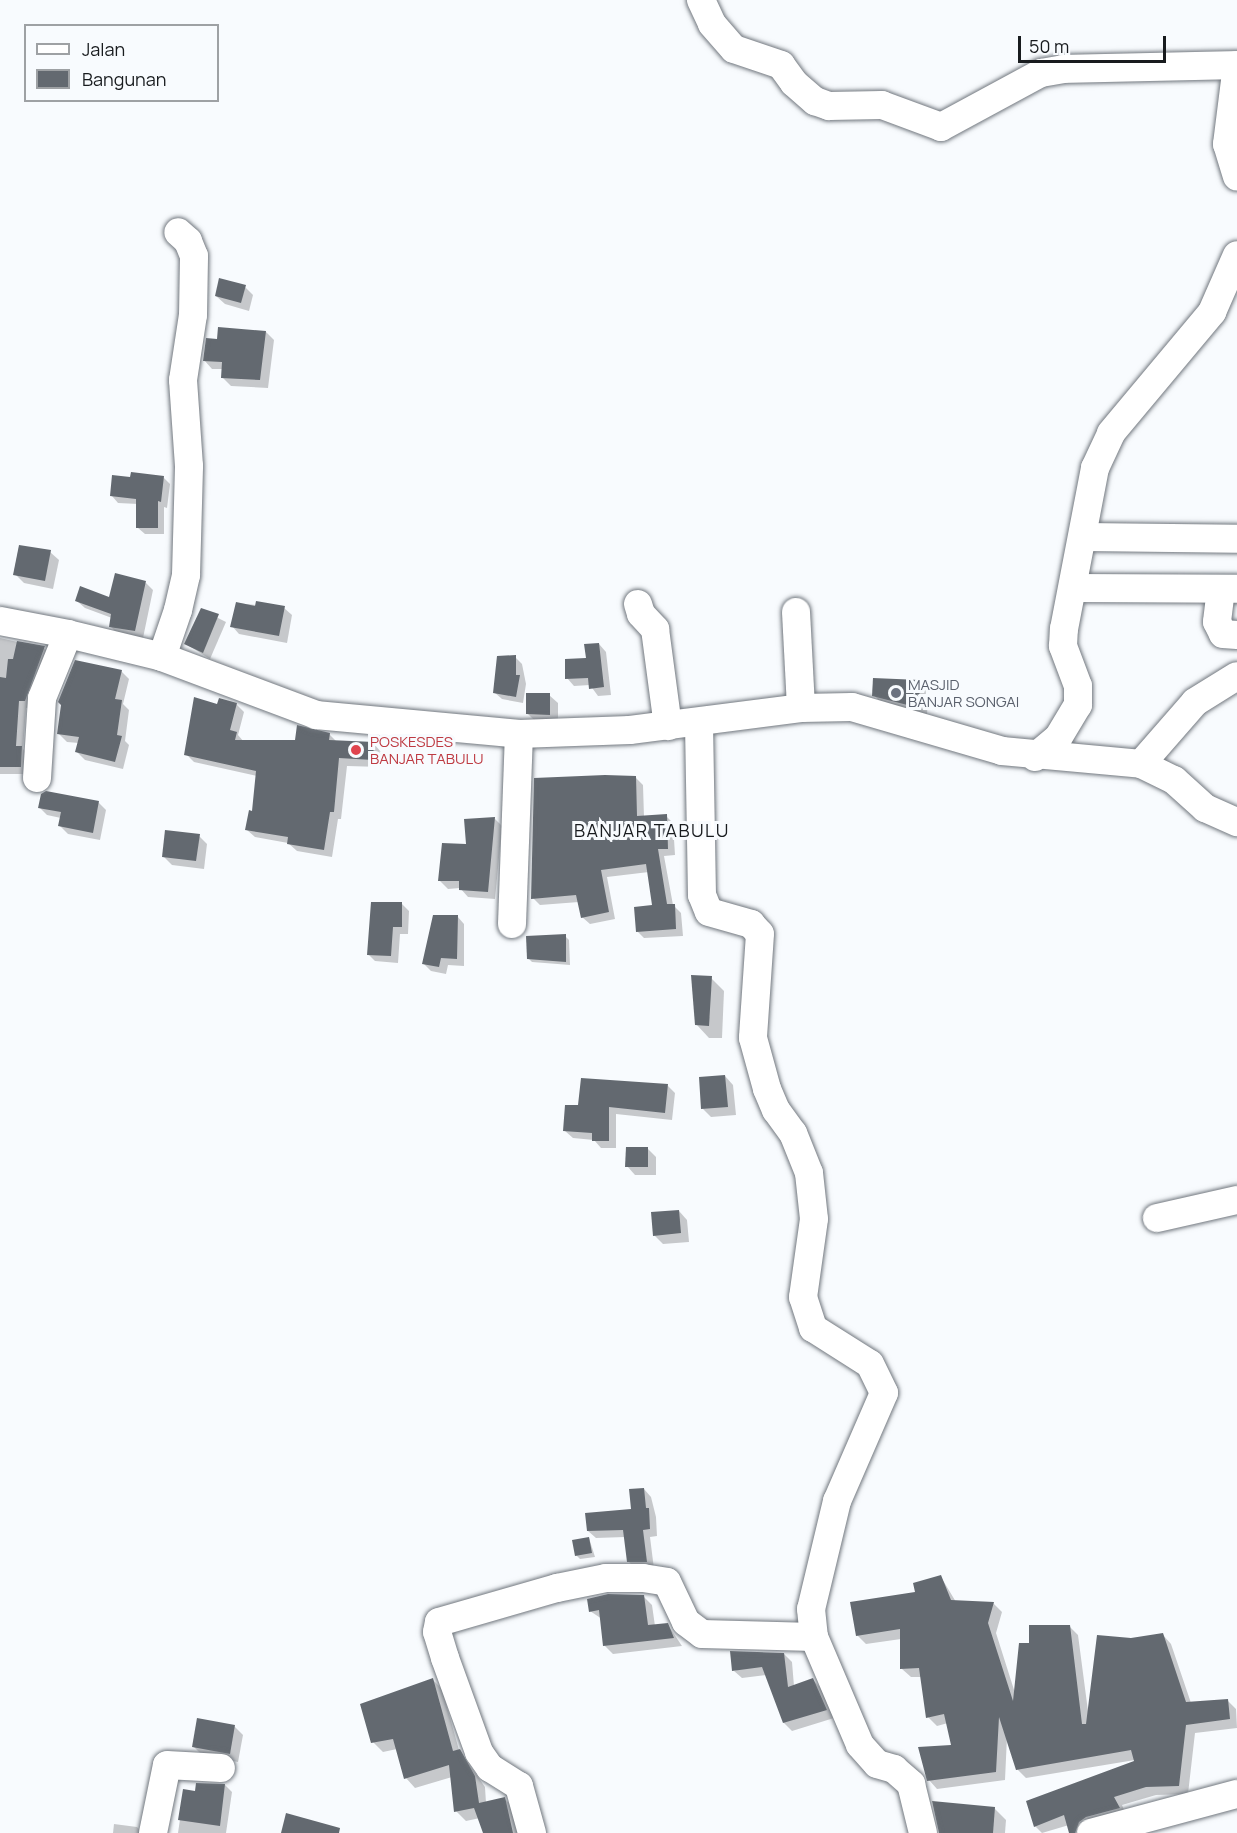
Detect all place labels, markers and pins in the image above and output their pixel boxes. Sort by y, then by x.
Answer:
place label: MASJID BANJAR SONGAI [908,675,1019,710]
marker: MASJID BANJAR SONGAI [889,686,903,700]
place label: POSKESDES BANJAR TABULU [370,732,484,767]
marker: POSKESDES BANJAR TABULU [347,741,365,759]

